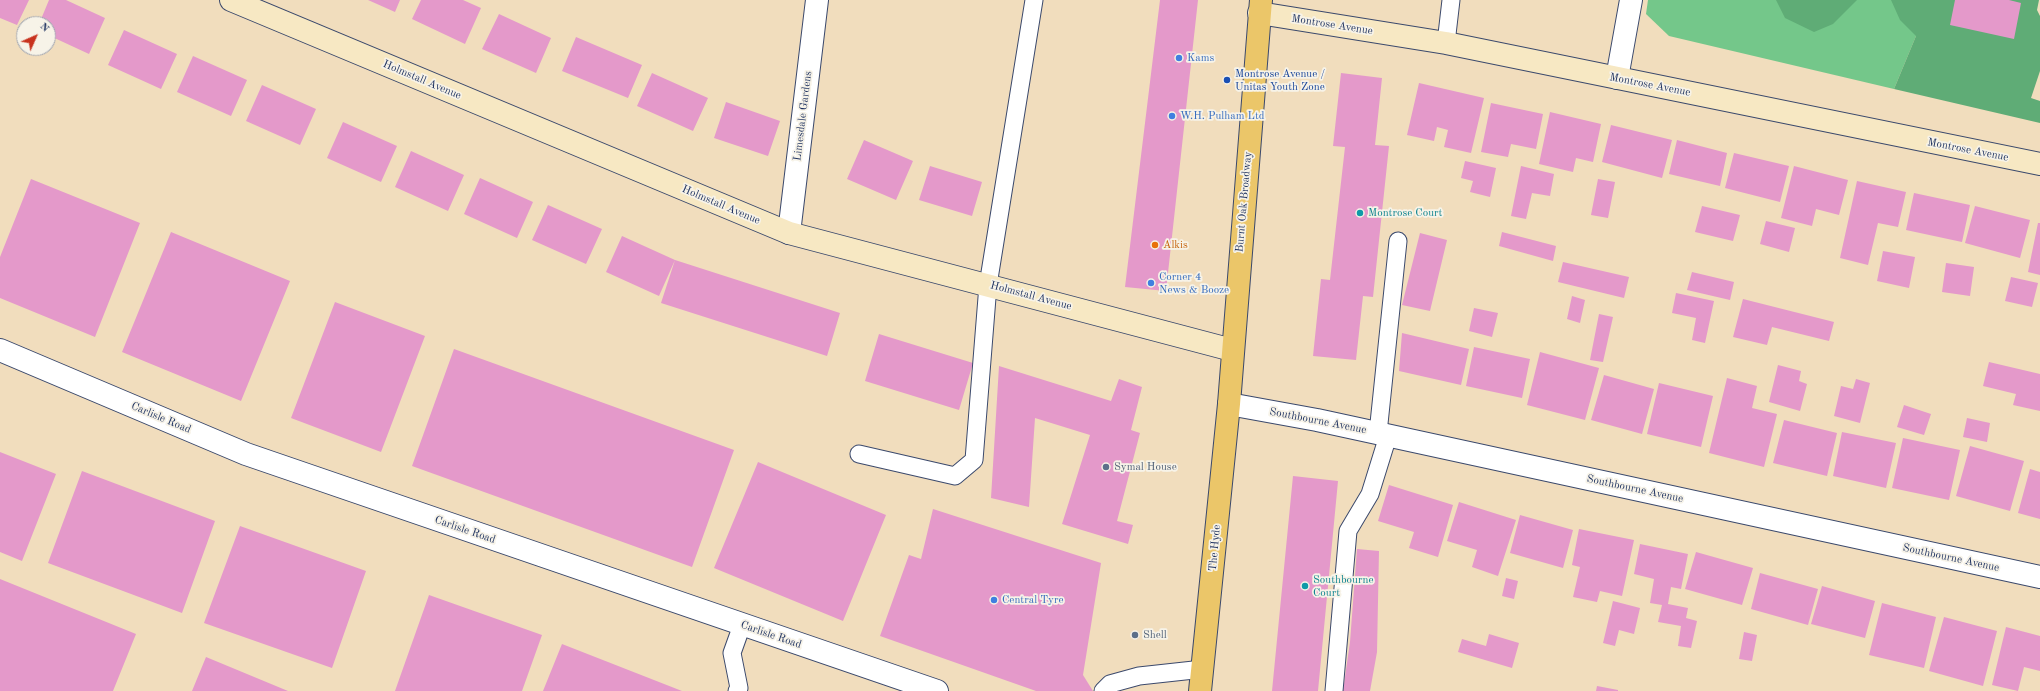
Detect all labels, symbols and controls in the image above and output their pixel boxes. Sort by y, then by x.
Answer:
street label: Montrose Avenue [1290,12,1374,38]
north arrow [16,16,56,56]
text: N [37,21,51,35]
place label: Kams [1187,51,1214,65]
marker: Kams [1174,53,1184,63]
street label: Holmstall Avenue [381,58,463,102]
place label: Montrose Avenue / Unitas Youth Zone [1235,67,1325,93]
street label: Limesdale Gardens [791,70,815,162]
street label: Montrose Avenue [1608,71,1692,99]
marker: Montrose Avenue / Unitas Youth Zone [1222,75,1232,85]
place label: W.H. Pulham Ltd [1180,109,1265,123]
marker: W.H. Pulham Ltd [1167,111,1177,121]
street label: Montrose Avenue [1926,136,2010,164]
street label: Burnt Oak Broadway [1233,151,1255,253]
street label: Holmstall Avenue [680,183,762,227]
place label: Montrose Court [1368,206,1442,220]
marker: Montrose Court [1355,208,1365,218]
place label: Alkis [1163,238,1188,252]
marker: Alkis [1150,240,1160,250]
place label: Corner 4 News & Booze [1159,270,1229,296]
marker: Corner 4 News & Booze [1146,278,1156,288]
street label: Holmstall Avenue [989,279,1073,313]
street label: Carlisle Road [129,399,193,437]
street label: Southbourne Avenue [1268,405,1368,437]
place label: Symal House [1114,460,1177,474]
marker: Symal House [1101,462,1111,472]
street label: Southbourne Avenue [1585,472,1685,506]
street label: Carlisle Road [433,513,497,547]
street label: The Hyde [1206,524,1224,572]
street label: Southbourne Avenue [1901,541,2001,575]
place label: Southbourne Court [1313,573,1373,599]
marker: Southbourne Court [1300,581,1310,591]
place label: Central Tyre [1002,593,1063,607]
marker: Central Tyre [989,595,999,605]
street label: Carlisle Road [739,618,803,652]
place label: Shell [1143,628,1167,642]
marker: Shell [1130,630,1140,640]

